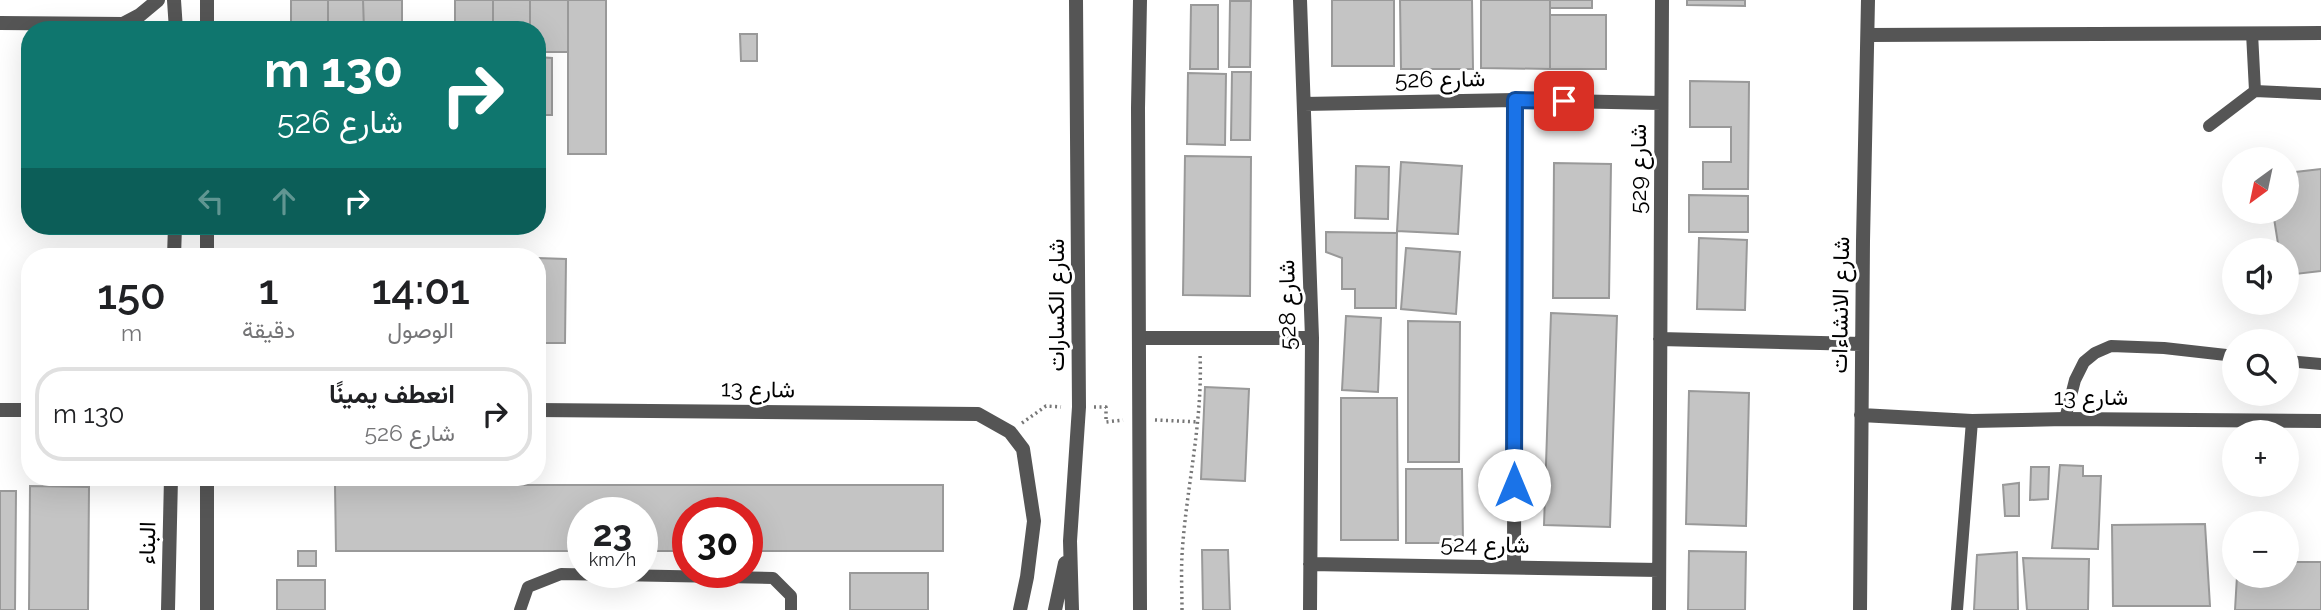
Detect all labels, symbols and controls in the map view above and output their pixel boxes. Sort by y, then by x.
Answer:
text: 130 m [264,41,403,98]
icon: right [427,49,518,140]
street label: شارع 526 [1395,64,1486,96]
pin [1534,71,1594,131]
icon: arrive [1545,82,1583,120]
text: شارع 526 [277,103,403,140]
street label: شارع 529 [1624,124,1654,214]
north arrow [2222,147,2300,224]
map controls [2222,147,2299,588]
icon: left [192,182,230,220]
icon: ahead [265,182,303,220]
icon: right [338,182,376,220]
street label: شارع الانشاءات [1825,236,1857,374]
street label: شارع الكسارات [1042,238,1072,372]
button: sound [2222,238,2299,315]
street label: شارع 528 [1272,260,1304,350]
text: 1 [259,265,279,314]
text: 14:01 [371,265,470,314]
text: 150 [97,270,166,319]
text: دقيقة [242,316,295,343]
text: الوصول [387,316,454,343]
text: m [121,319,142,346]
button: search [2222,329,2299,406]
street label: شارع 13 [721,374,795,406]
text: انعطف يمينًا [329,379,455,409]
street label: شارع 13 [2054,383,2128,413]
icon: right [476,395,514,433]
text: 130 m [53,399,124,429]
text: شارع 526 [364,419,455,446]
button: + [2222,420,2299,497]
position arrow [1477,448,1551,522]
speed limit sign: 30 [672,497,763,588]
button: − [2222,511,2299,588]
text: 23 [593,513,632,554]
street label: البناء [133,521,160,565]
street label: شارع 524 [1440,529,1530,561]
text: km/h [589,549,636,570]

